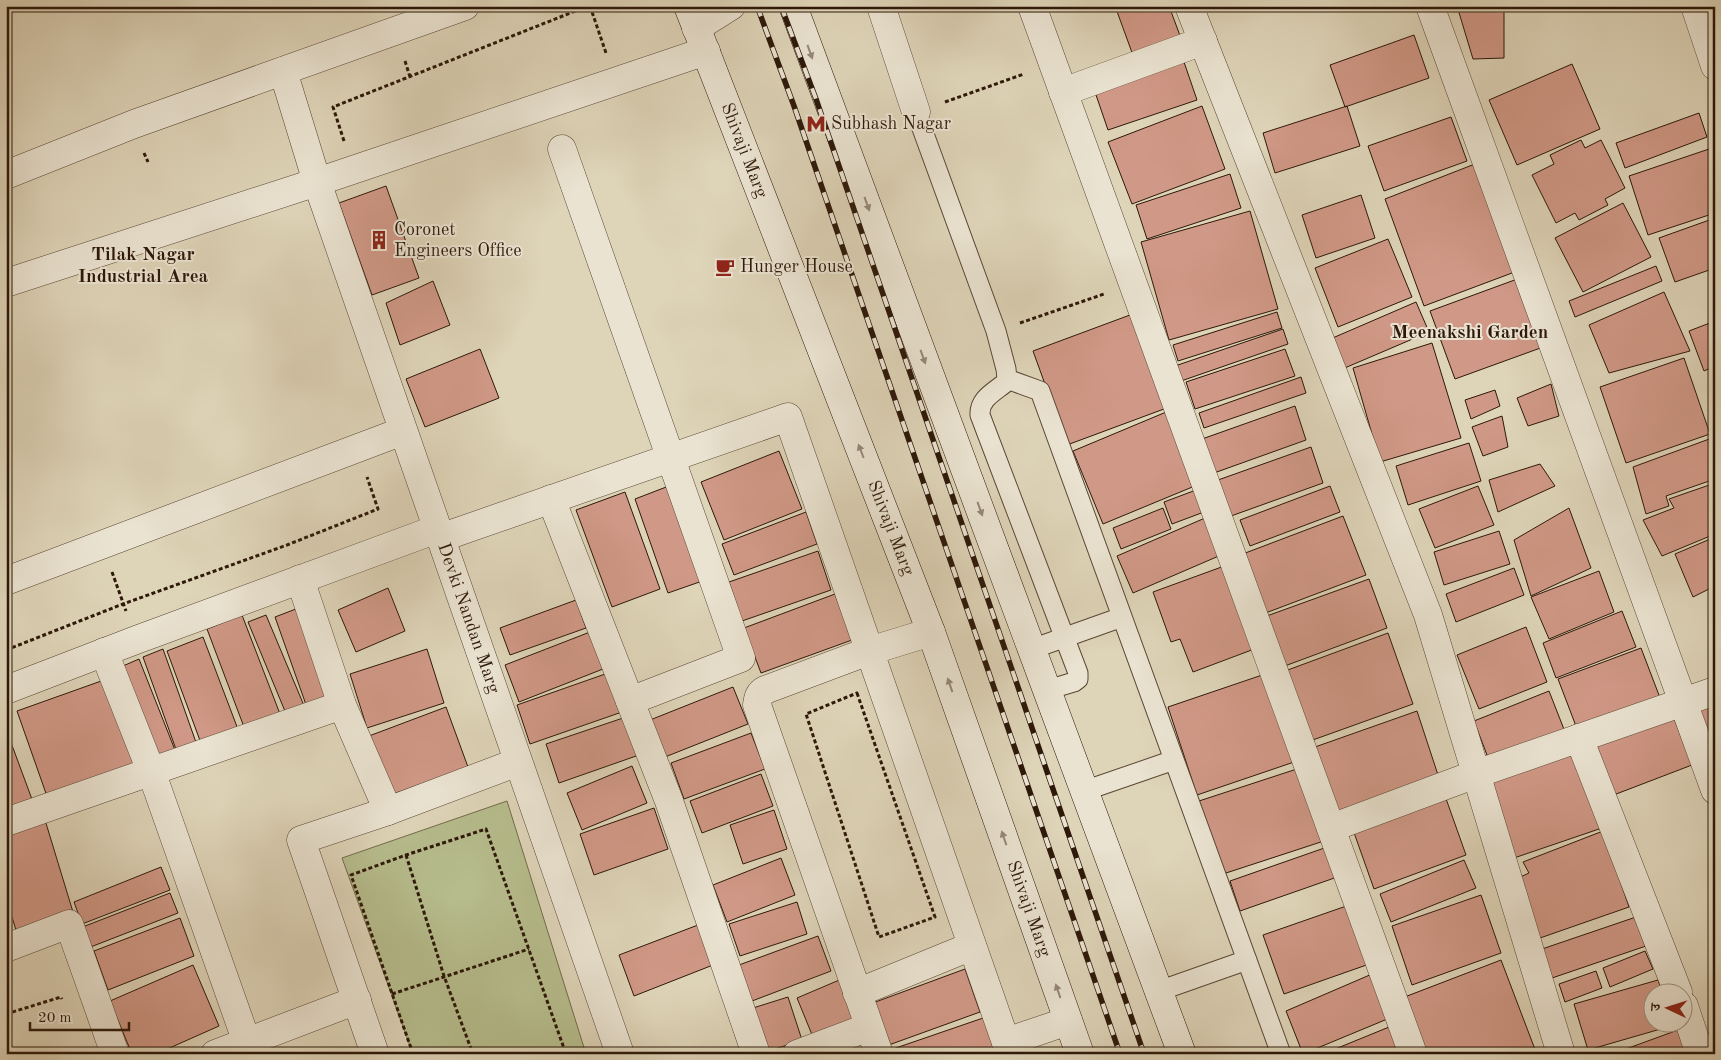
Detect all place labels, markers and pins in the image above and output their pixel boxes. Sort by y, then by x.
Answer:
metro station icon: Subhash Nagar [805,113,827,135]
place label: Subhash Nagar [831,115,952,133]
place label: Coronet Engineers Office [394,221,521,260]
building icon: Coronet Engineers Office [368,229,390,251]
cafe icon: Hunger House [714,256,736,278]
place label: Hunger House [740,258,853,276]

